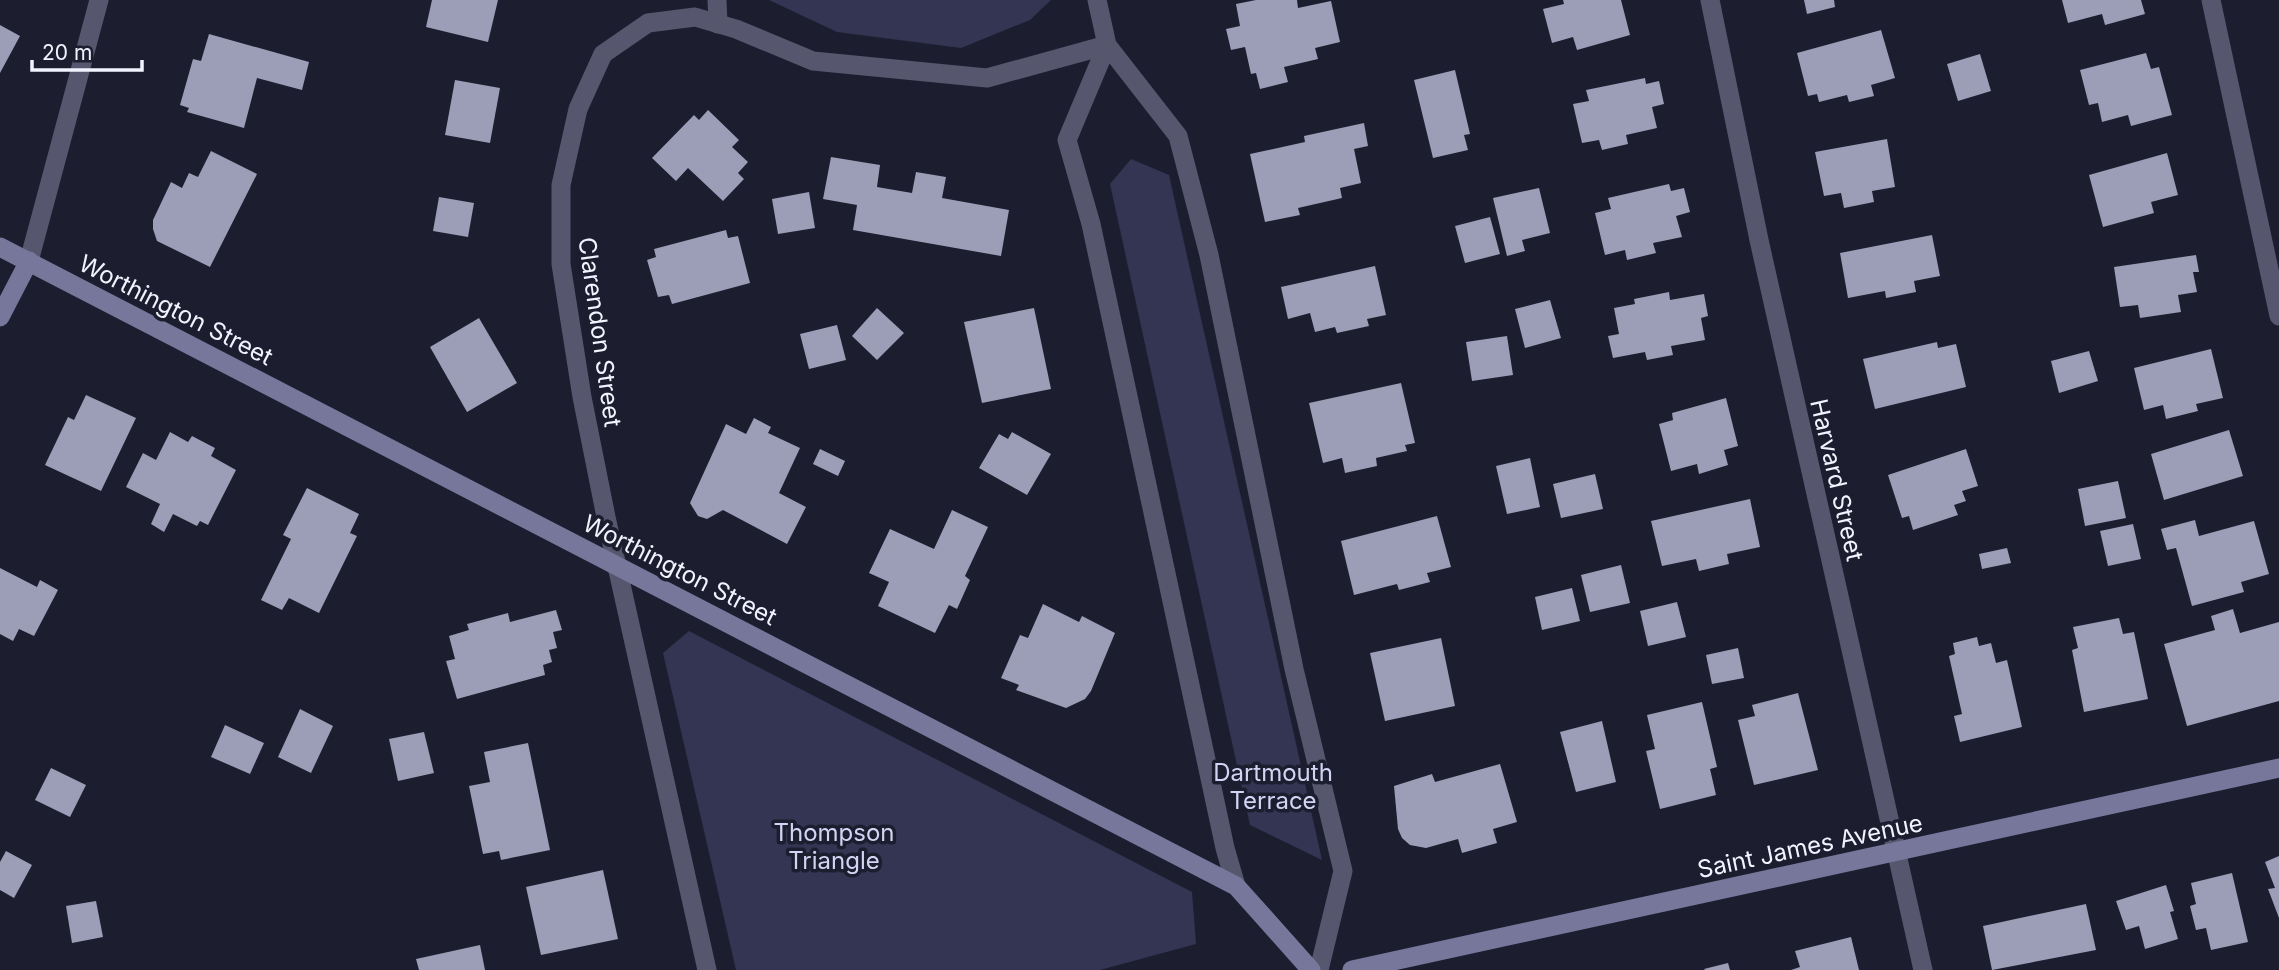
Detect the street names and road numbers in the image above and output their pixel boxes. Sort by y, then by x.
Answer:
street label: Clarendon Street [572,235,628,429]
street label: Worthington Street [74,249,278,371]
street label: Harvard Street [1804,396,1870,564]
street label: Worthington Street [578,509,782,631]
street label: Saint James Avenue [1695,808,1925,884]

